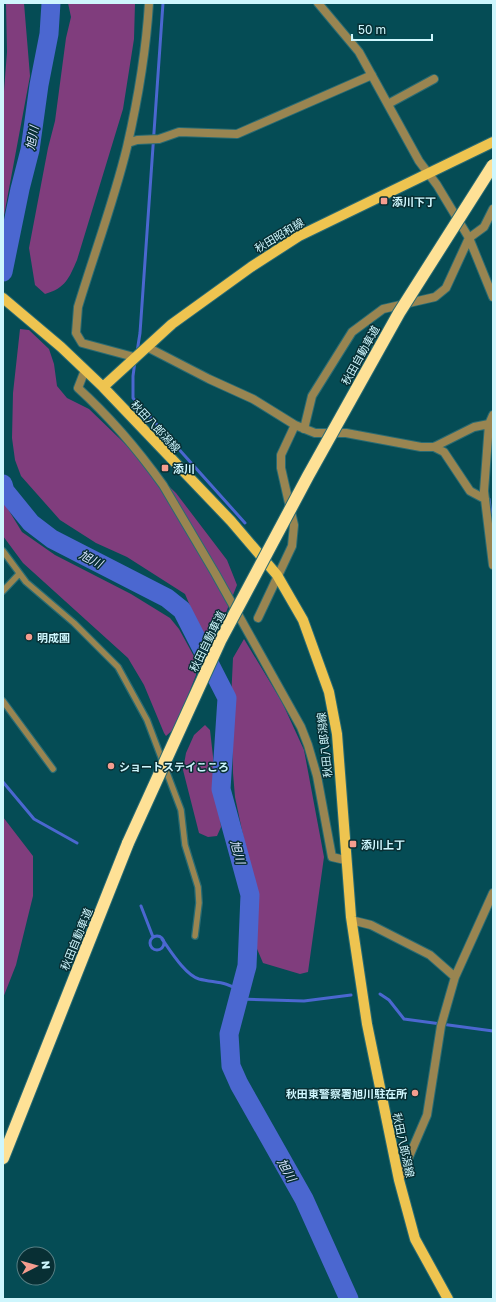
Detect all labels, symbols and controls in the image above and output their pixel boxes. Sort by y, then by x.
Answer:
scale bar [352,16,432,42]
text: 50 m [358,22,386,37]
water label: 旭川 [23,123,42,151]
place label: 添川下丁 [392,195,436,208]
marker: 添川下丁 [379,196,389,206]
street label: 秋田昭和線 [252,215,306,255]
street label: 秋田自動車道 [338,323,382,387]
street label: 秋田八郎潟線 [129,397,183,455]
place label: 添川 [173,462,195,475]
marker: 添川 [160,463,170,473]
water label: 旭川 [77,547,107,572]
street label: 秋田自動車道 [187,608,227,674]
place label: 明成園 [37,631,70,644]
marker: 明成園 [24,632,34,642]
street label: 秋田八郎潟線 [314,712,334,778]
place label: ショートステイこころ [119,760,229,773]
marker: ショートステイこころ [106,761,116,771]
water label: 旭川 [228,838,249,867]
place label: 添川上丁 [361,838,405,851]
marker: 添川上丁 [348,839,358,849]
street label: 秋田自動車道 [58,906,94,972]
place label: 秋田東警察署旭川駐在所 [286,1087,407,1100]
marker: 秋田東警察署旭川駐在所 [410,1088,420,1098]
street label: 秋田八郎潟線 [391,1111,417,1179]
water label: 旭川 [275,1156,300,1186]
north arrow [16,1246,56,1286]
text: N [40,1260,53,1270]

